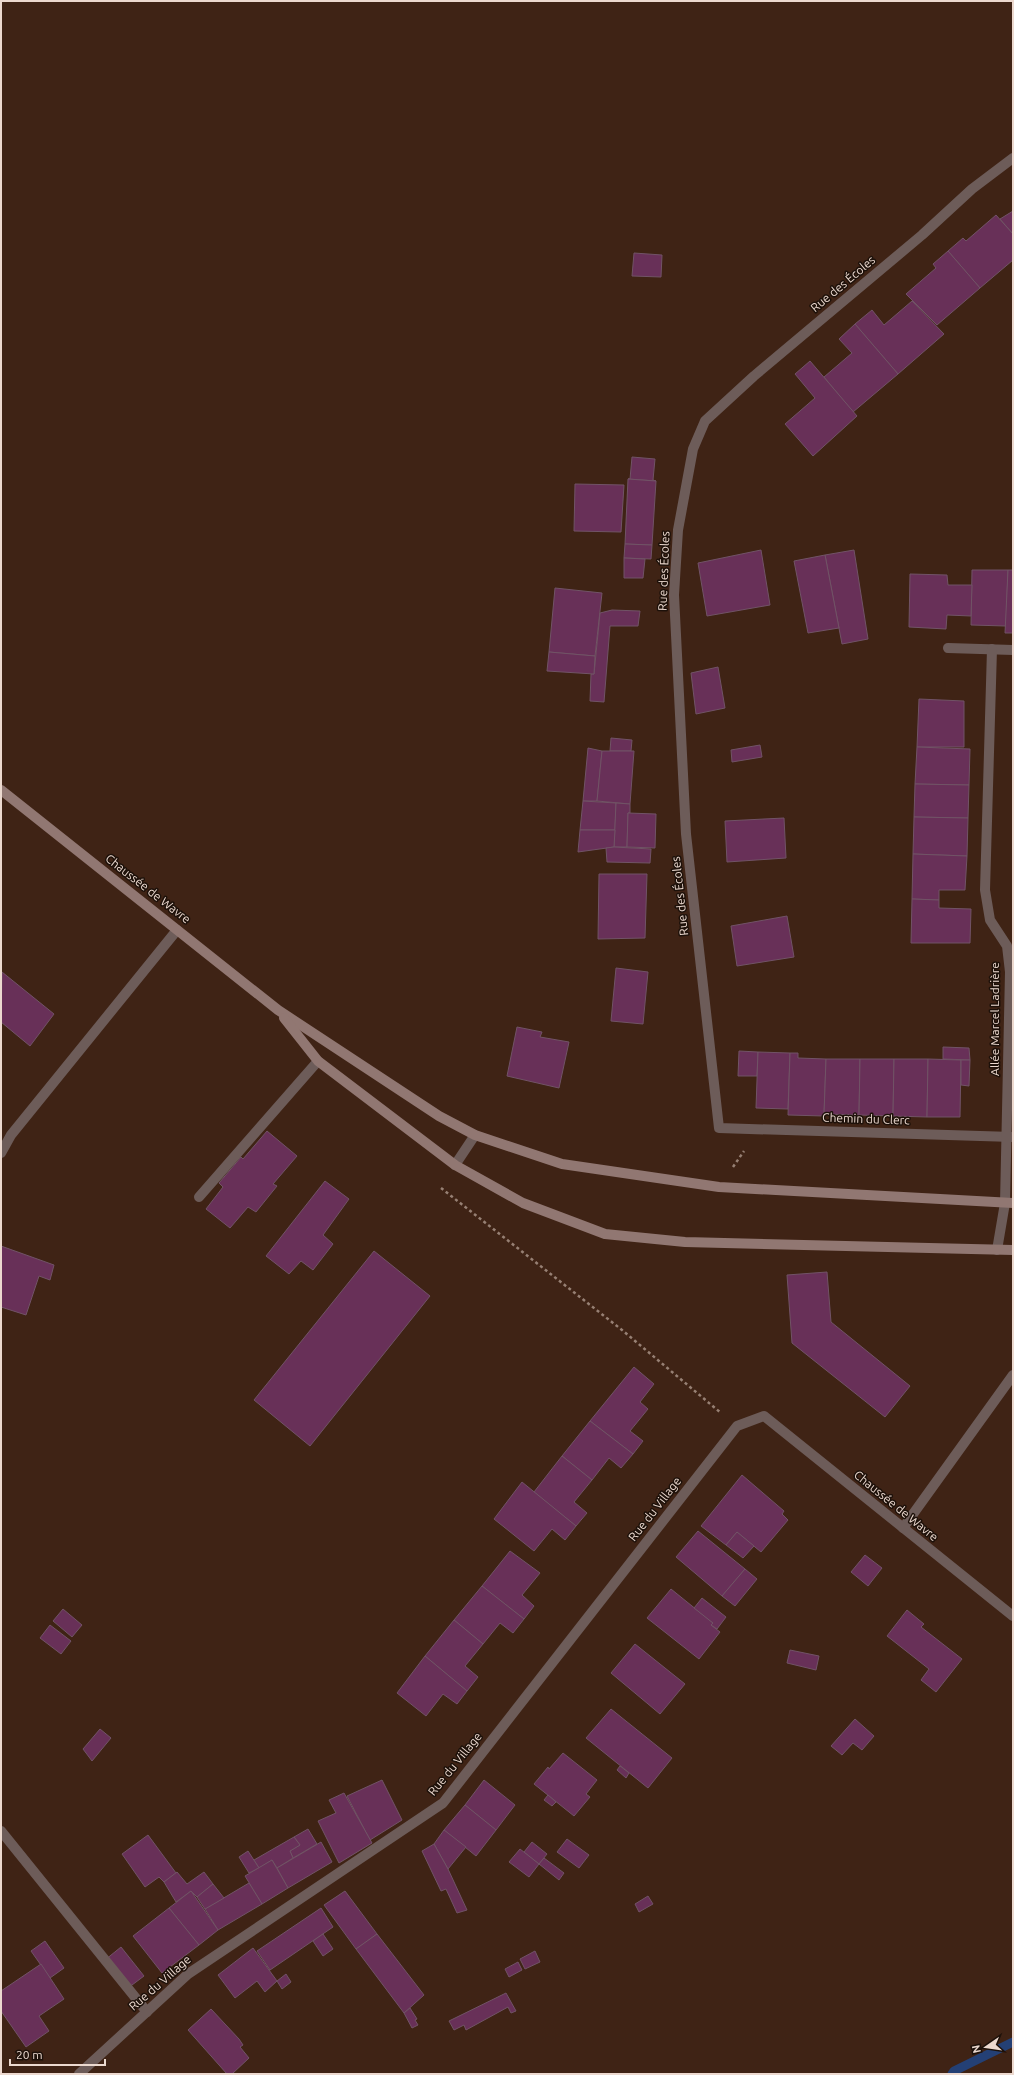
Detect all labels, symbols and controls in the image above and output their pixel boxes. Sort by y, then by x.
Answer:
street label: Rue des Écoles [808,253,877,314]
street label: Rue des Écoles [656,531,671,611]
street label: Chaussée de Wavre [103,851,193,926]
street label: Rue des Écoles [669,856,690,936]
street label: Allée Marcel Ladrière [988,962,1001,1076]
street label: Chemin du Clerc [822,1110,910,1127]
street label: Chaussée de Wavre [852,1468,941,1543]
street label: Rue du Village [626,1474,684,1543]
street label: Rue du Village [425,1730,484,1798]
street label: Rue du Village [126,1952,193,2013]
north arrow [966,2027,1006,2067]
scale bar [10,2041,105,2067]
text: N [969,2044,983,2055]
text: 20 m [16,2048,43,2061]

